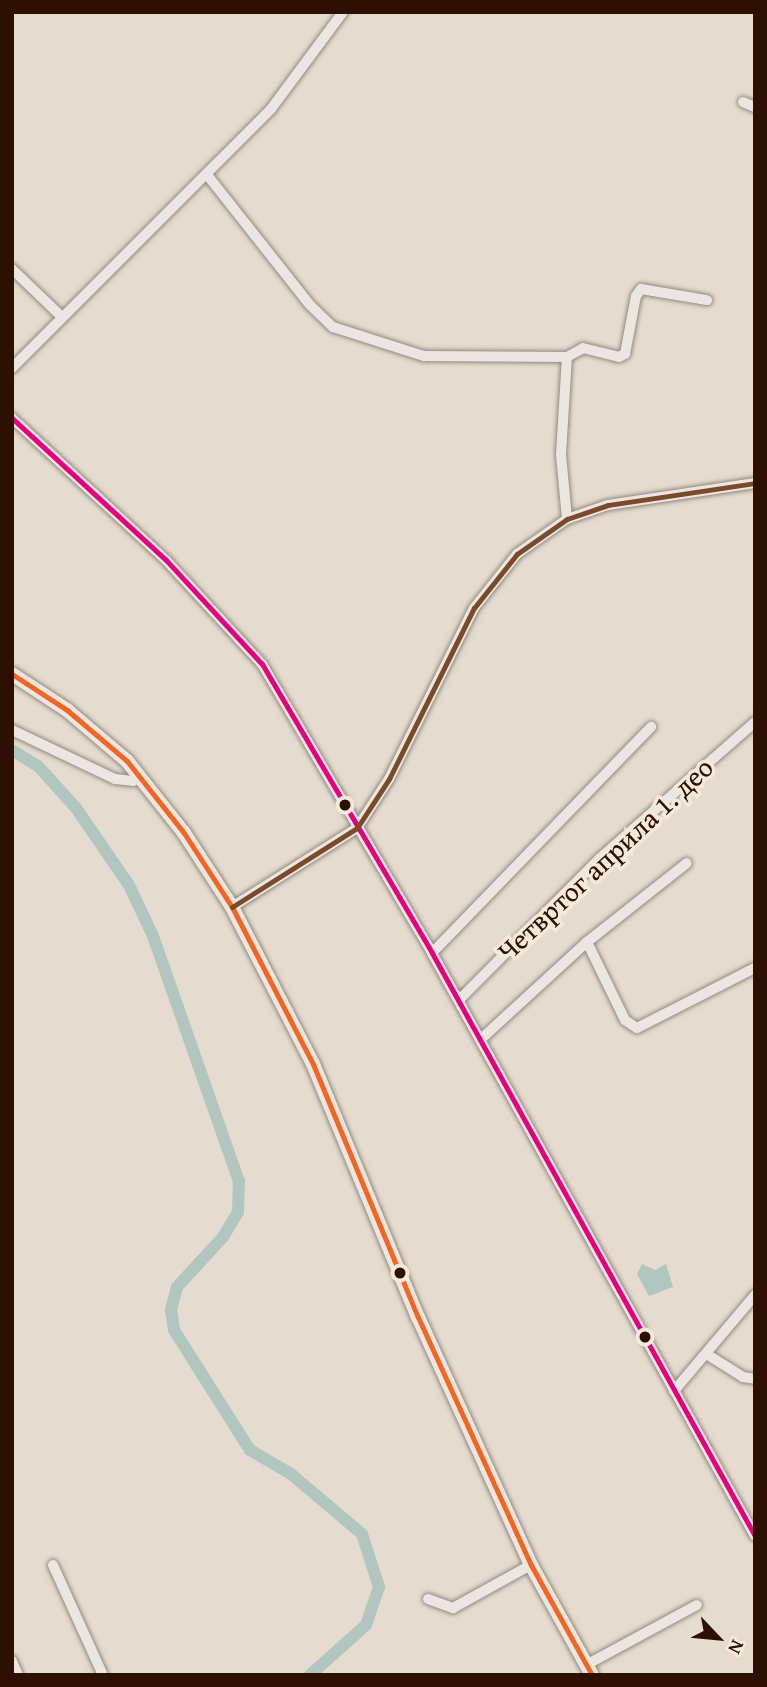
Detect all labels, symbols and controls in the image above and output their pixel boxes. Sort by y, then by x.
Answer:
street label: Четвртог априла 1. део [490,750,720,968]
unlabelled marker [338,798,352,812]
unlabelled marker [393,1266,407,1280]
unlabelled marker [638,1330,652,1344]
north arrow [683,1603,753,1673]
text: N [722,1635,752,1659]

